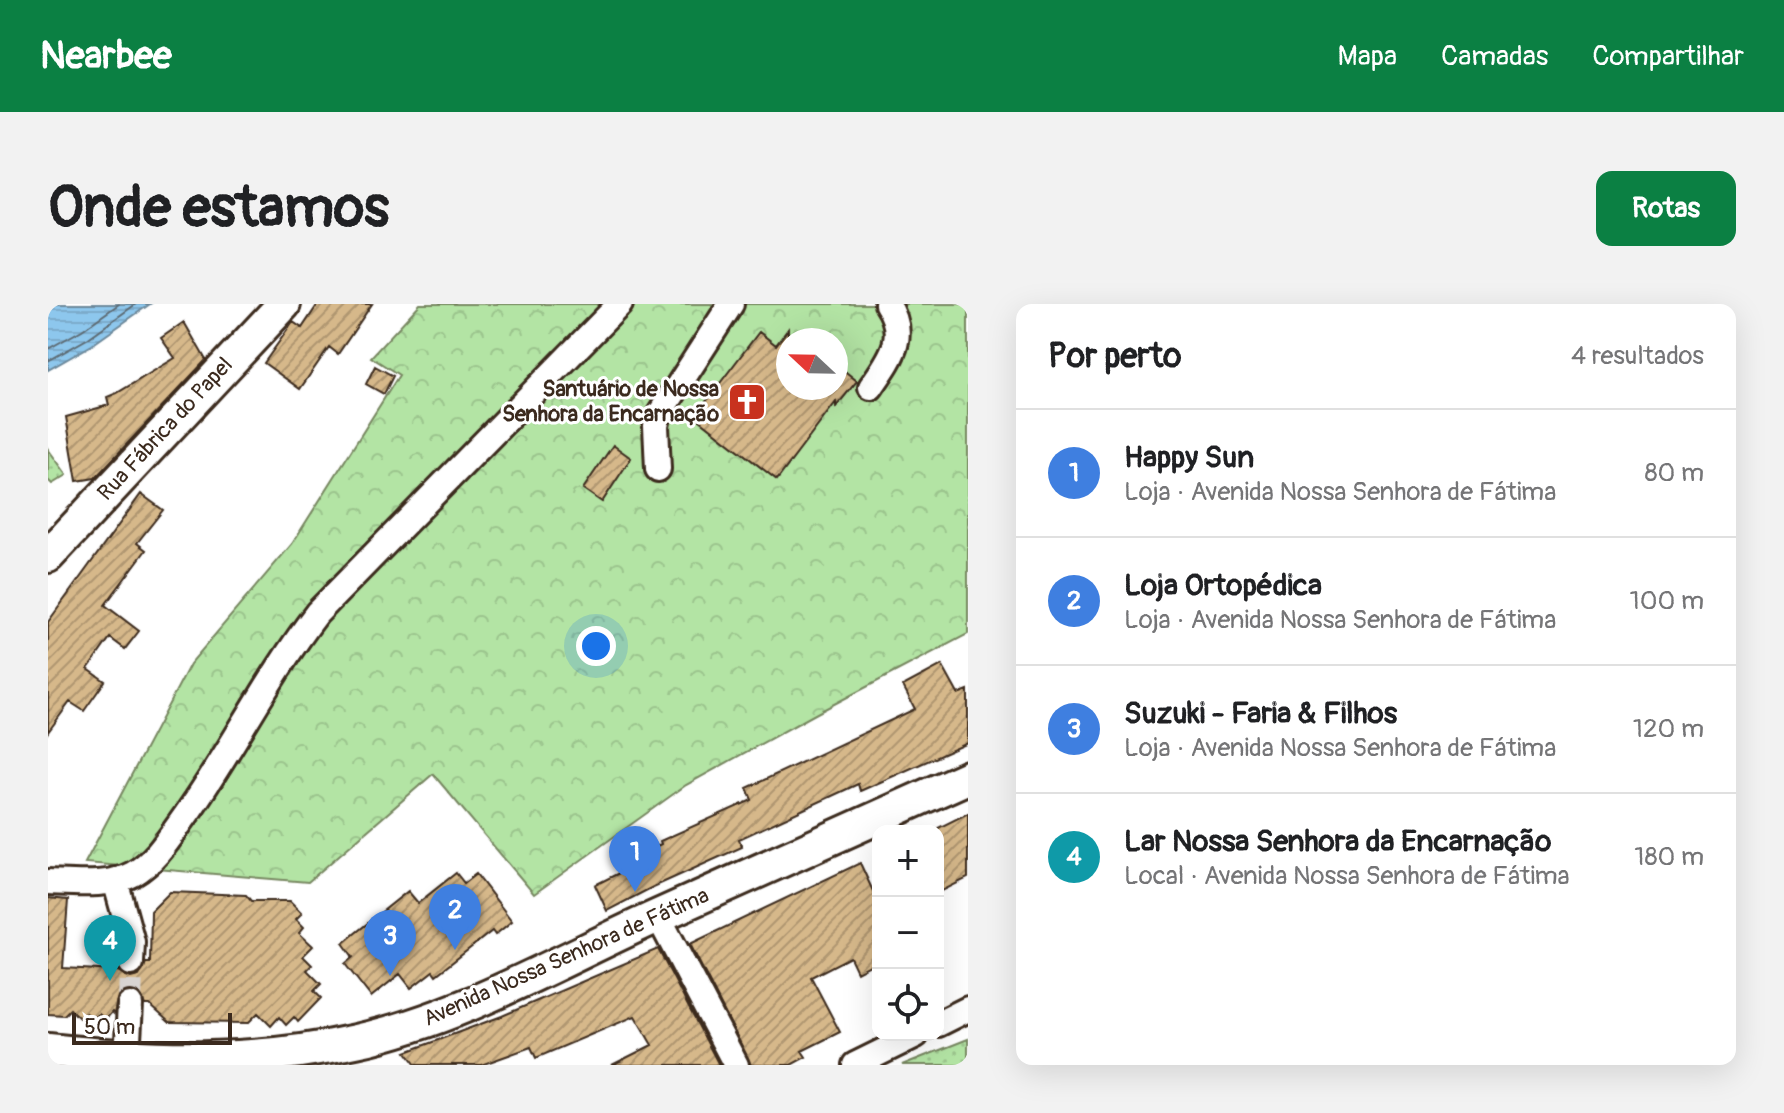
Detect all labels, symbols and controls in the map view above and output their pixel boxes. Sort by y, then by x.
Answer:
text: Nearbee [40,32,172,80]
text: Mapa [1337,39,1397,74]
text: Camadas [1441,39,1548,74]
text: Compartilhar [1592,39,1744,74]
button: Rotas [1596,171,1736,246]
text: Onde estamos [48,174,389,243]
north arrow [776,328,848,400]
text: Por perto [1048,335,1181,378]
text: 4 resultados [1571,340,1704,372]
street label: Rua Fábrica do Papel [91,351,239,507]
place label: Santuário de Nossa Senhora da Encarnação [502,375,719,428]
church icon: Santuário de Nossa Senhora da Encarnação [726,381,768,423]
text: Happy Sun [1124,439,1254,476]
text: 1 [1069,457,1079,489]
text: 80 m [1644,457,1704,489]
text: Loja · Avenida Nossa Senhora de Fátima [1124,476,1556,508]
text: Loja Ortopédica [1124,567,1322,604]
text: 2 [1067,585,1081,617]
text: 100 m [1630,585,1704,617]
text: Loja · Avenida Nossa Senhora de Fátima [1124,604,1556,636]
your location [576,626,616,666]
text: Suzuki - Faria & Filhos [1124,695,1397,732]
text: 3 [1067,713,1081,745]
text: 120 m [1633,713,1704,745]
text: Loja · Avenida Nossa Senhora de Fátima [1124,732,1556,764]
text: Lar Nossa Senhora da Encarnação [1124,823,1551,860]
map controls [872,825,944,1041]
button: + [872,825,944,897]
pin: 1 [609,826,661,892]
text: 4 [1066,841,1082,873]
text: 180 m [1634,841,1704,873]
text: Local · Avenida Nossa Senhora de Fátima [1124,860,1570,892]
street label: Avenida Nossa Senhora de Fátima [419,881,713,1033]
pin: 2 [429,884,481,950]
button: − [872,897,944,969]
pin: 3 [364,910,416,976]
pin: 4 [84,915,136,981]
button: locate [872,969,944,1041]
scale bar [72,1009,232,1045]
text: 50 m [84,1013,135,1041]

